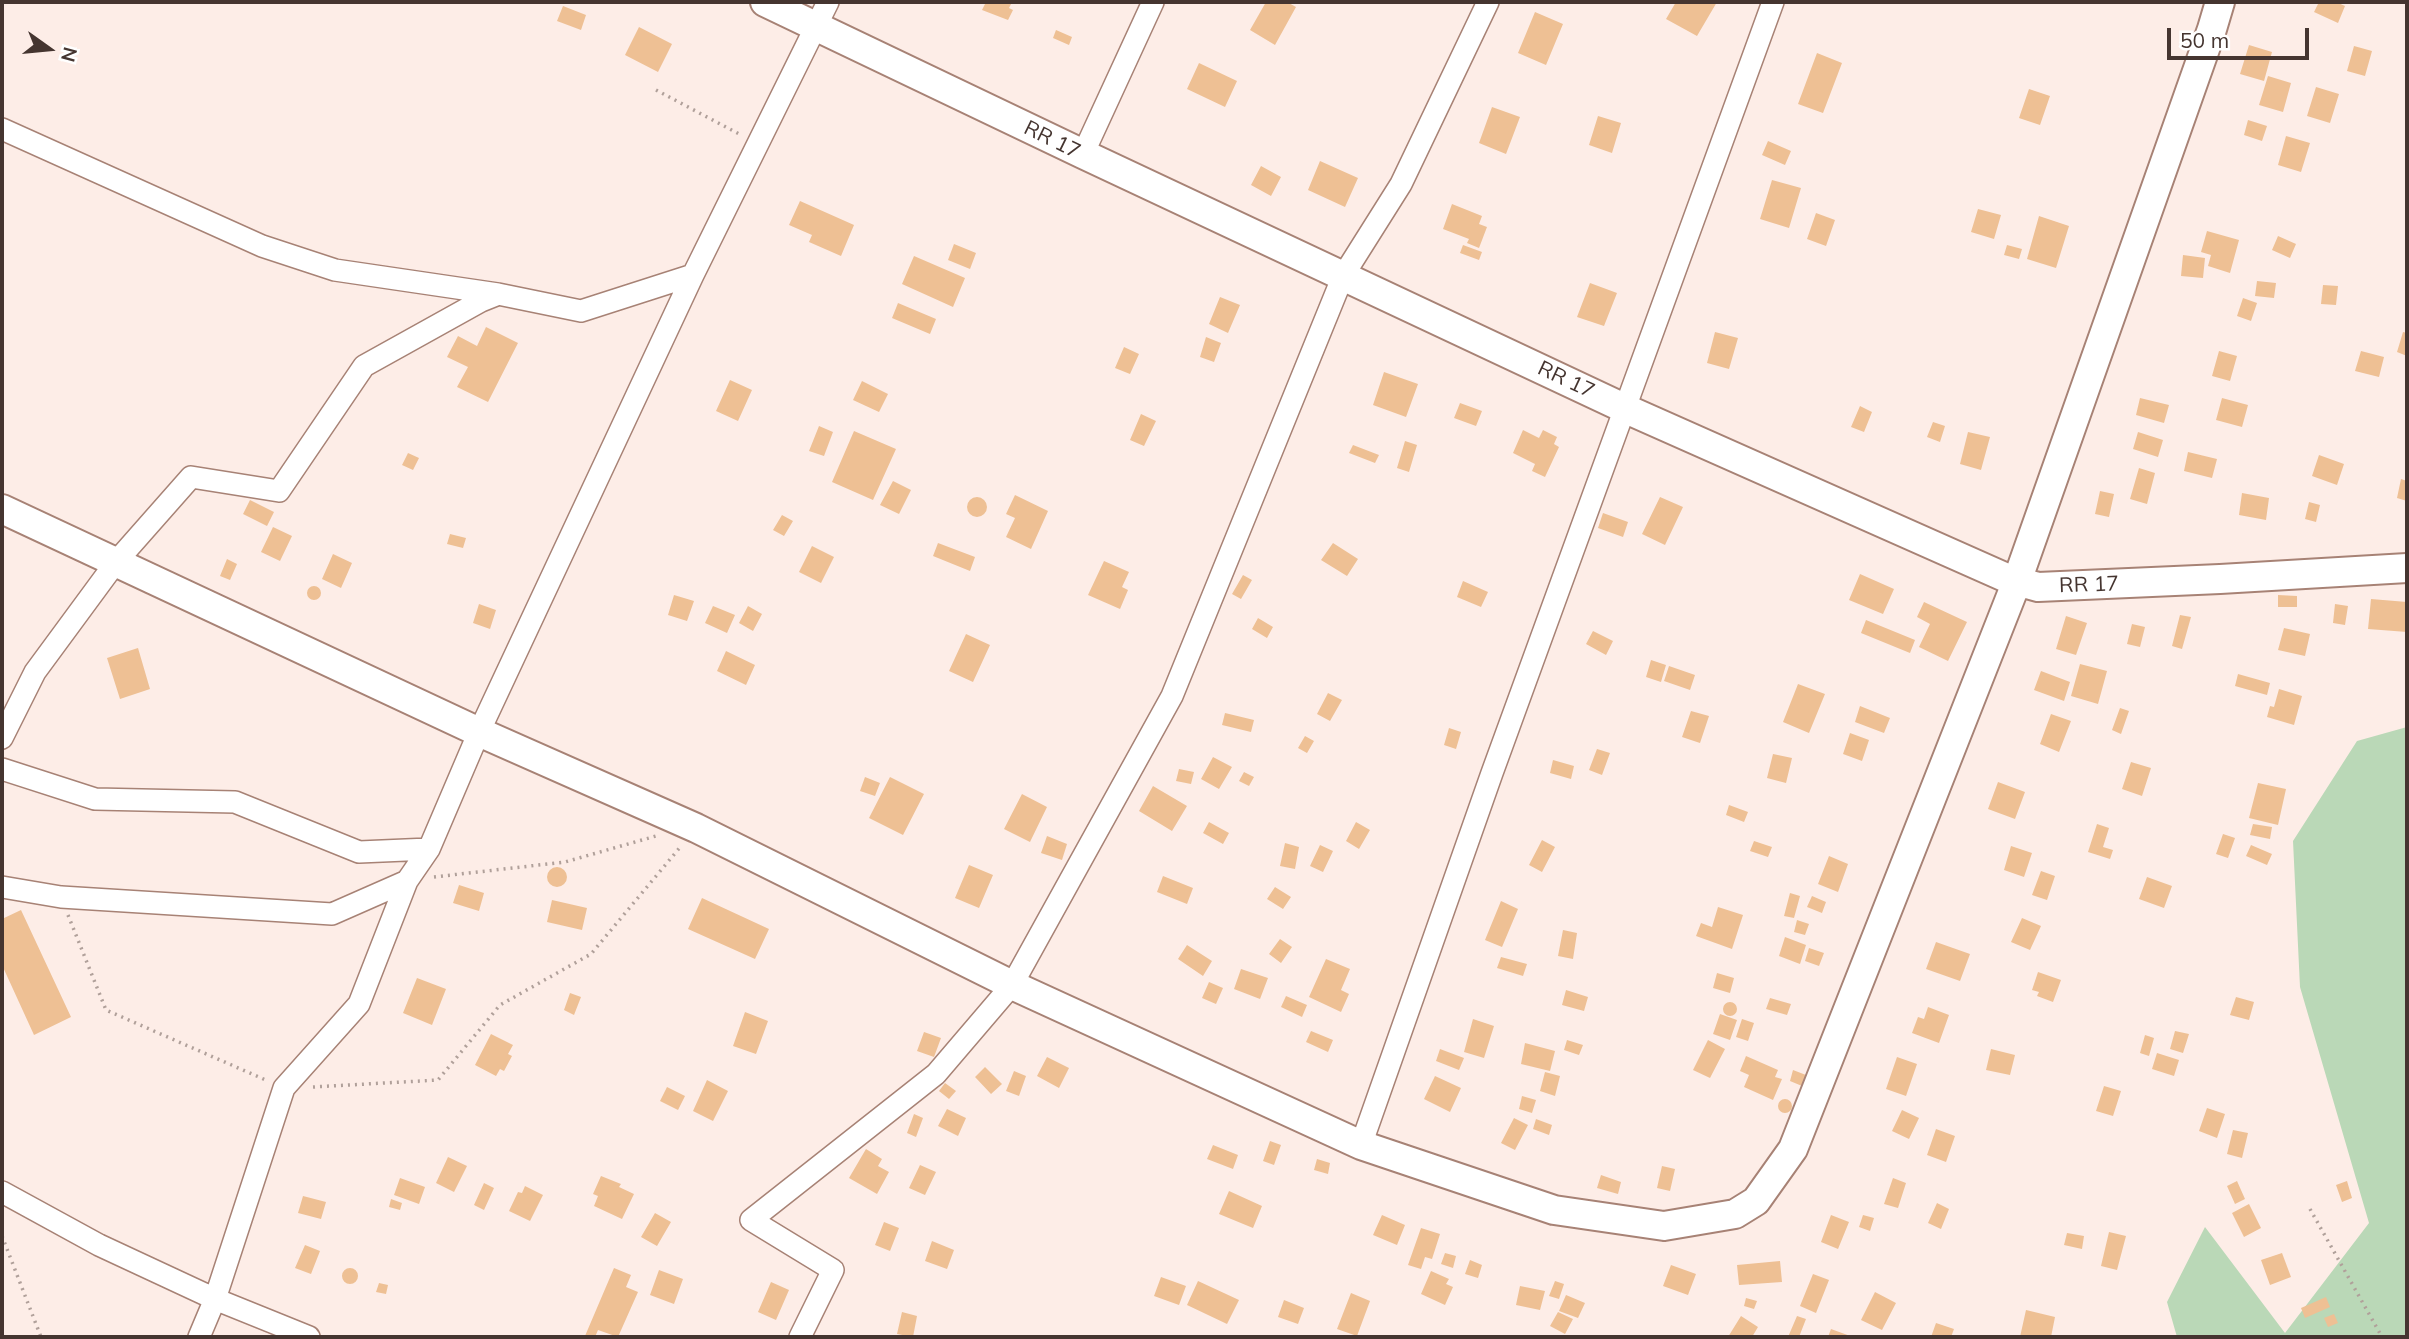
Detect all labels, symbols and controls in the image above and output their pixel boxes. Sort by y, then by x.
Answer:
north arrow [14,14,84,84]
scale bar [2171,14,2313,58]
text: 50 m [2180,27,2229,53]
text: N [56,44,83,64]
street label: RR 17 [1020,116,1084,164]
street label: RR 17 [1534,356,1598,404]
street label: RR 17 [2059,571,2119,599]

